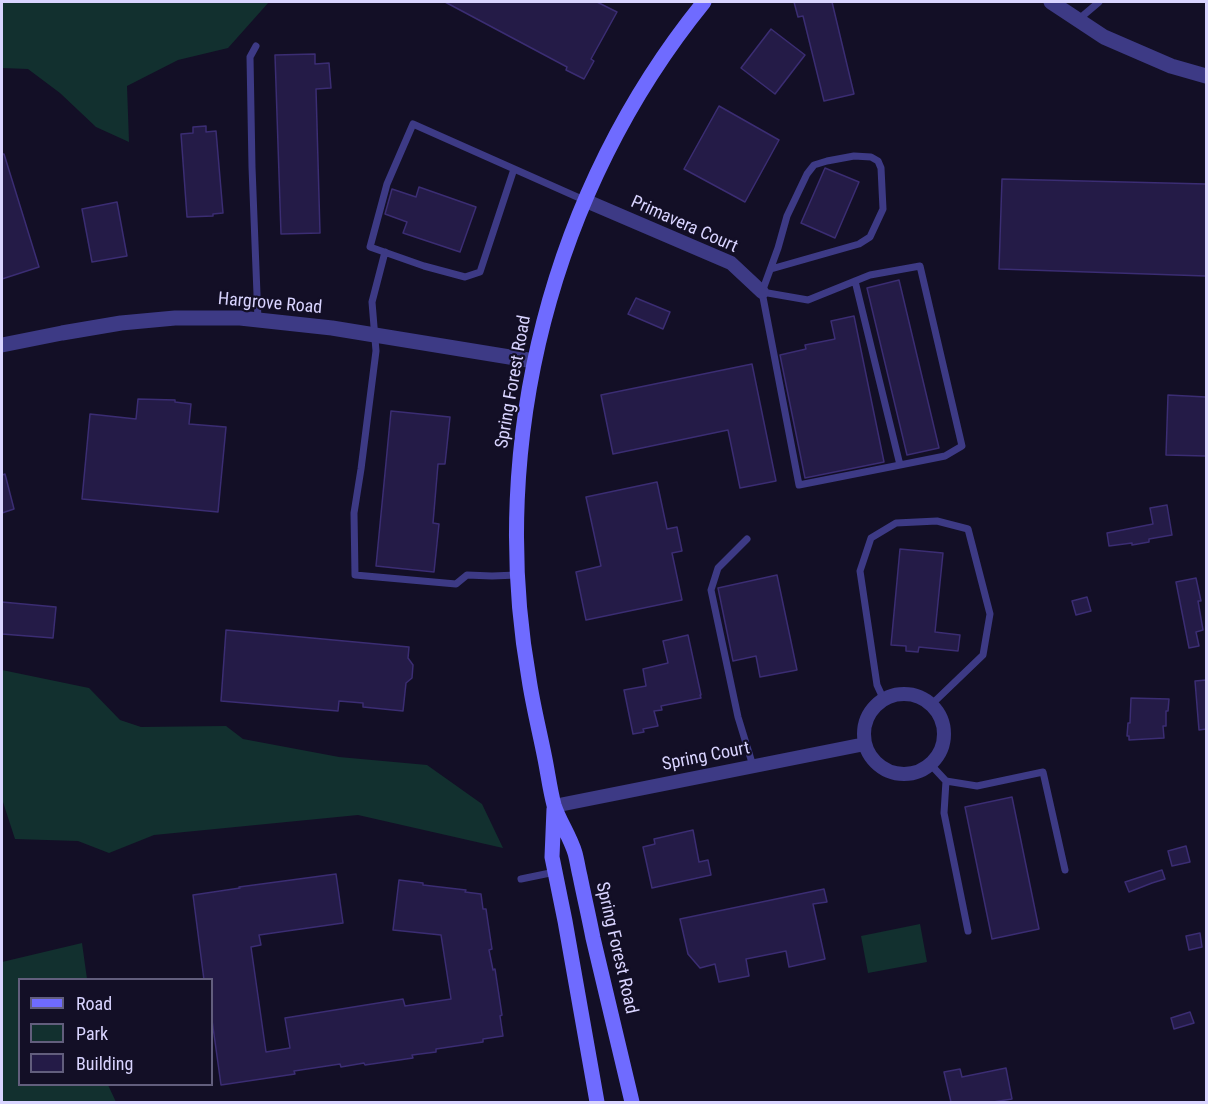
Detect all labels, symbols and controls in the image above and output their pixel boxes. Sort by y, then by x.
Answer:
street label: Primavera Court [627,192,741,258]
street label: Hargrove Road [217,289,323,319]
street label: Spring Forest Road [492,314,536,450]
street label: Spring Court [660,738,752,776]
street label: Spring Forest Road [590,880,642,1016]
legend [18,978,213,1086]
text: Road [76,993,112,1014]
text: Park [76,1023,108,1044]
text: Building [76,1053,133,1074]

